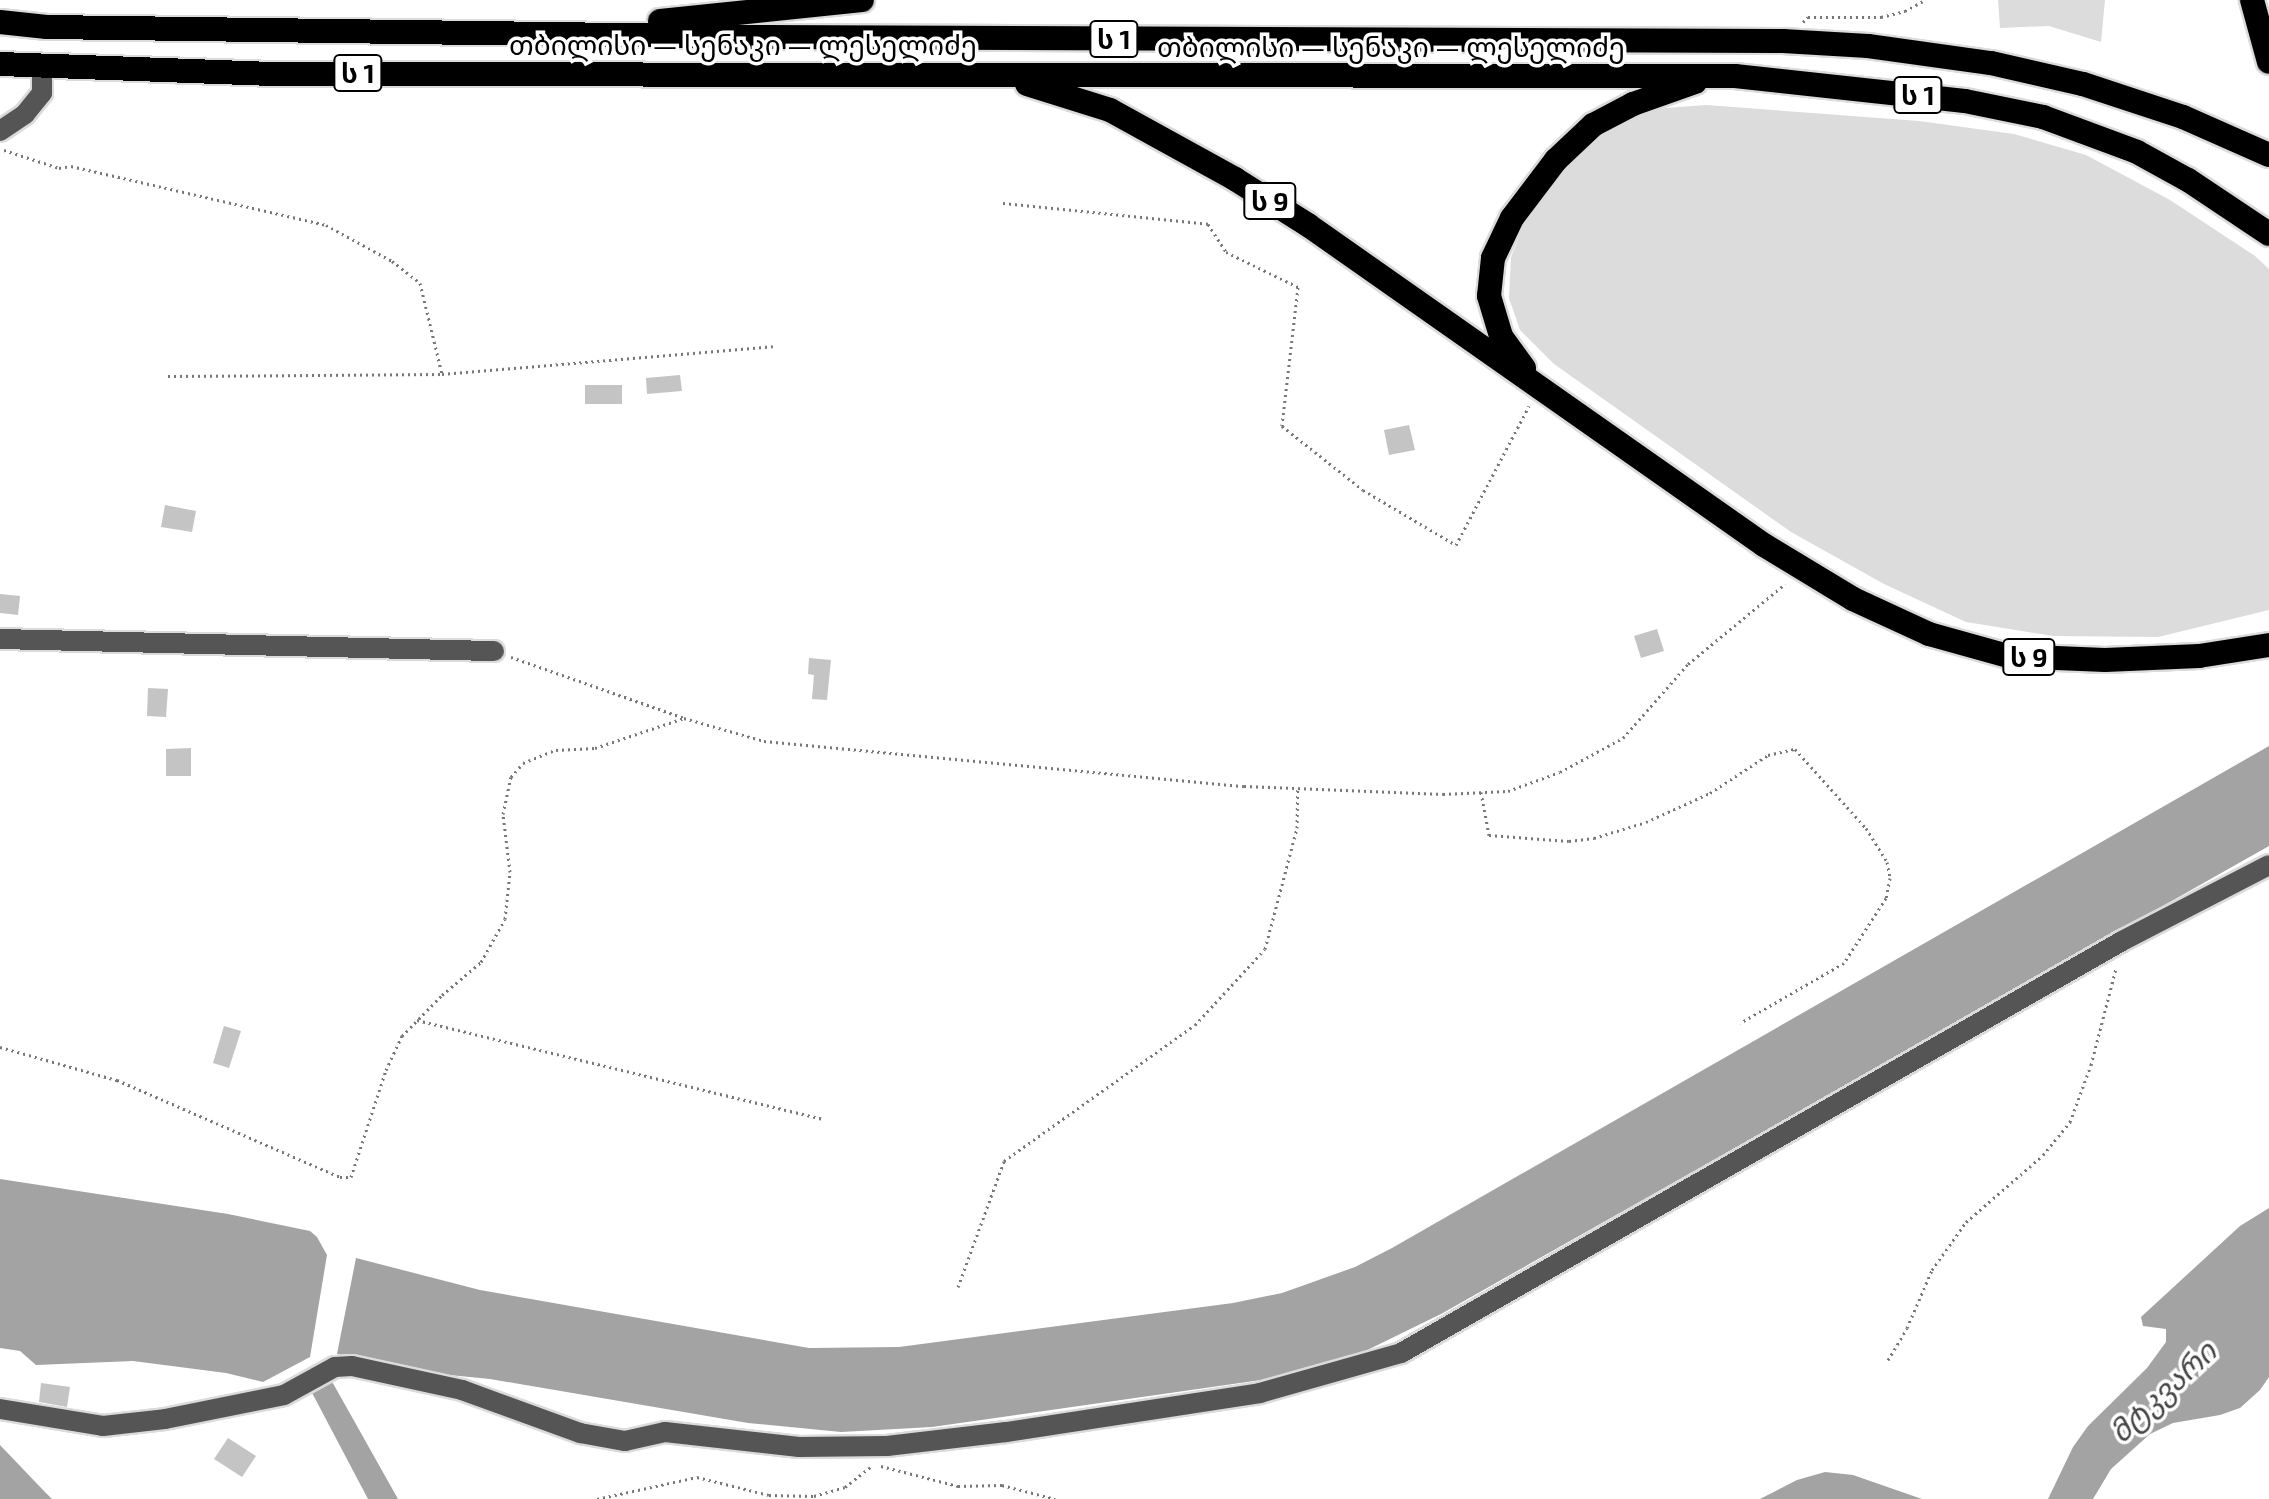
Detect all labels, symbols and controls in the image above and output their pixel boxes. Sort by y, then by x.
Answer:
road number: ს 1 [1088,17,1140,61]
street label: თბილისი — სენაკი — ლესელიძე [509,27,977,61]
street label: თბილისი — სენაკი — ლესელიძე [1157,29,1625,63]
road number: ს 1 [332,51,384,95]
road number: ს 1 [1892,73,1944,117]
road number: ს 9 [1242,179,1298,223]
road number: ს 9 [2001,635,2057,679]
water label: მტკვარი [2101,1333,2223,1449]

